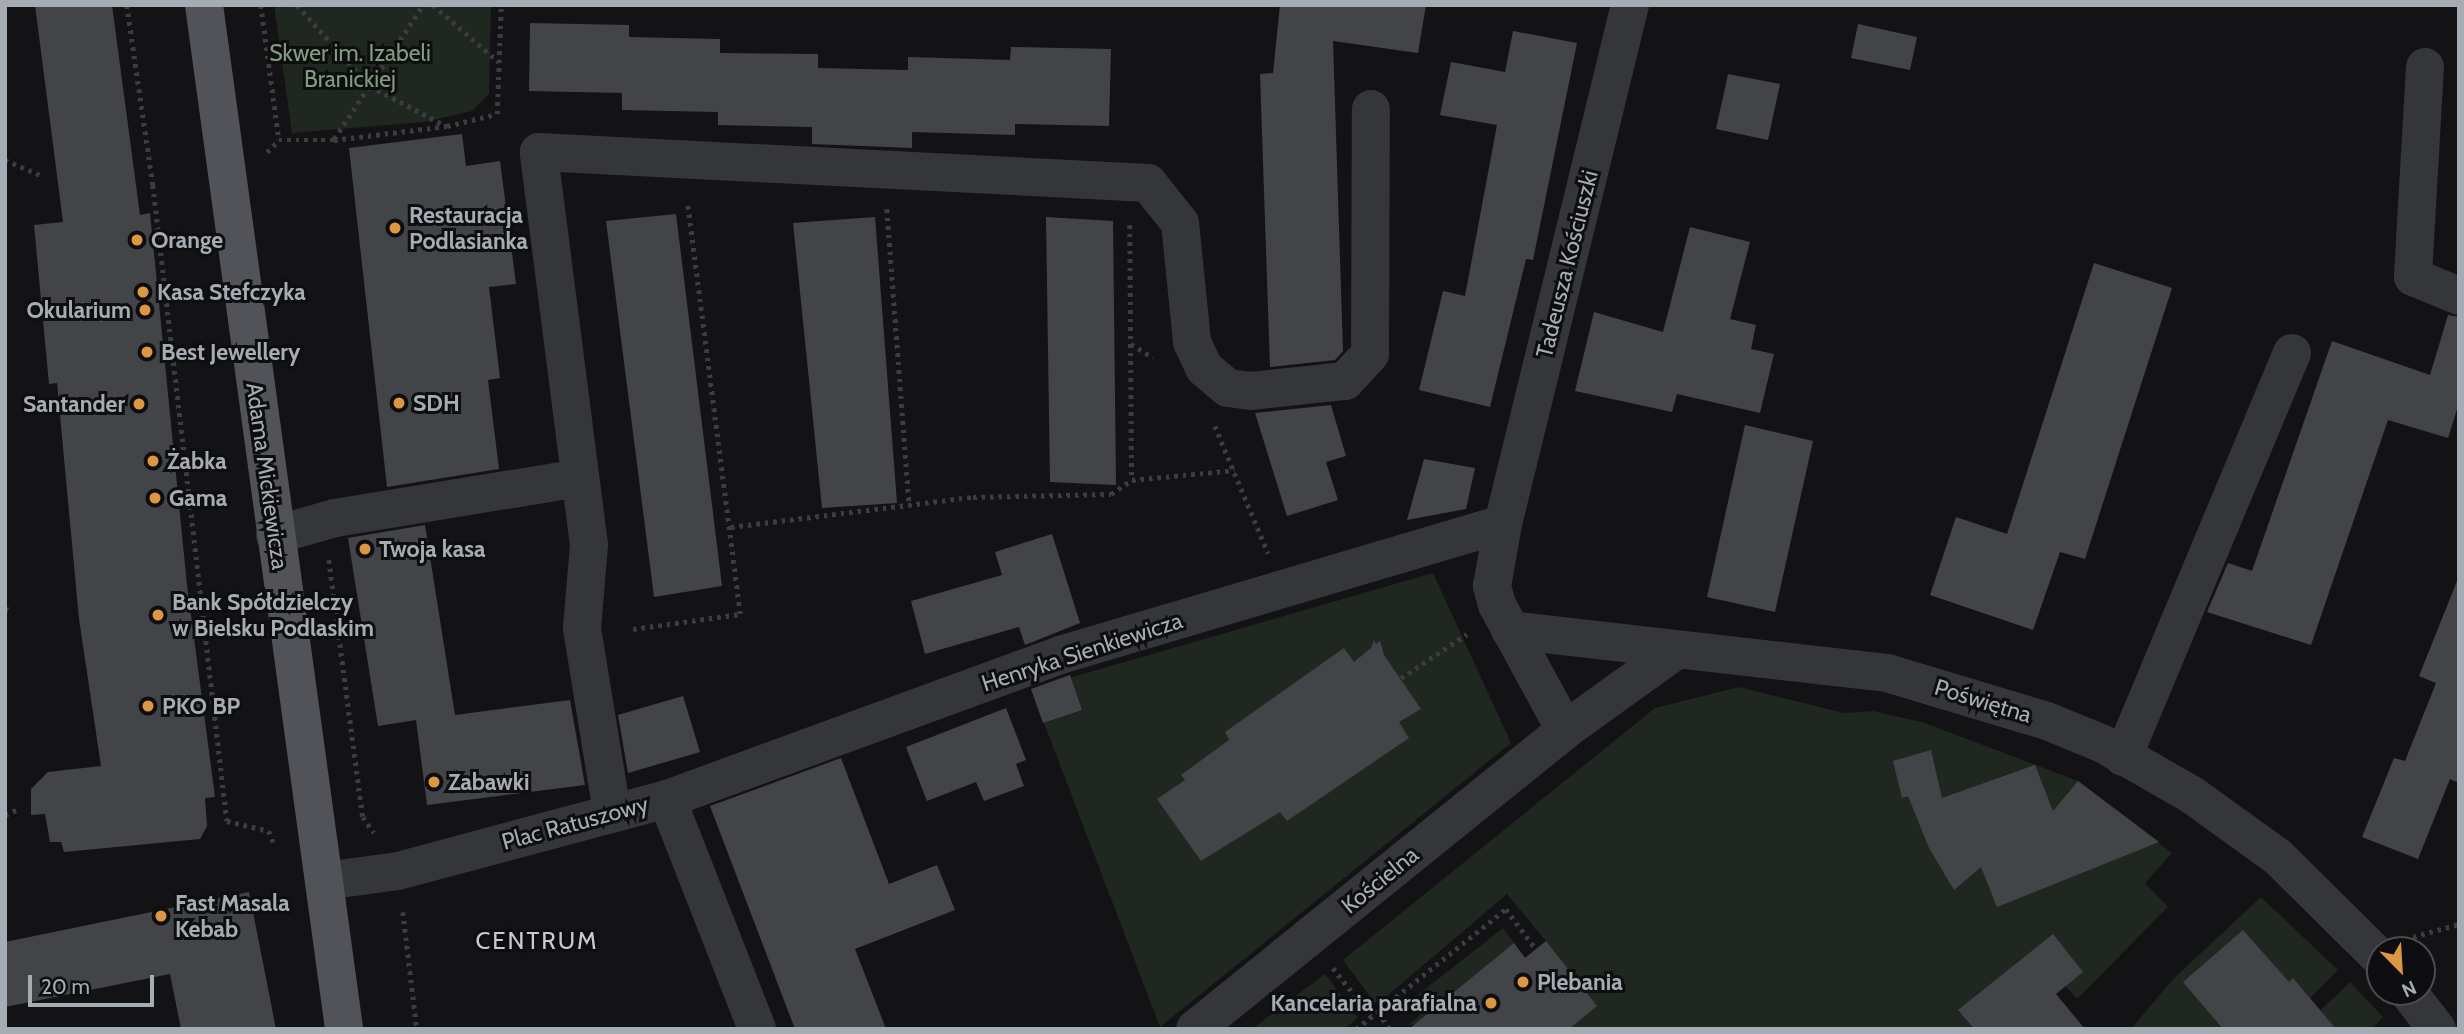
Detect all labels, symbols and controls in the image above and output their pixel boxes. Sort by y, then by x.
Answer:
park label: Skwer im. Izabeli Branickiej [269,39,431,93]
street label: Tadeusza Kościuszki [1530,167,1604,361]
place label: Restauracja Podlasianka [409,201,528,255]
marker: Restauracja Podlasianka [387,220,403,236]
place label: Orange [151,226,223,254]
marker: Orange [129,232,145,248]
place label: Kasa Stefczyka [157,278,306,306]
marker: Kasa Stefczyka [135,284,151,300]
place label: Okularium [27,296,131,324]
marker: Okularium [137,302,153,318]
place label: Best Jewellery [161,338,300,366]
marker: Best Jewellery [139,344,155,360]
street label: Adama Mickiewicza [240,381,294,571]
place label: SDH [413,389,460,417]
place label: Santander [23,390,125,418]
marker: SDH [391,395,407,411]
marker: Santander [131,396,147,412]
place label: Żabka [167,447,227,475]
marker: Żabka [145,453,161,469]
place label: Gama [169,484,227,512]
marker: Gama [147,490,163,506]
place label: Twoja kasa [379,535,485,563]
marker: Twoja kasa [357,541,373,557]
place label: Bank Spółdzielczy w Bielsku Podlaskim [172,588,374,642]
marker: Bank Spółdzielczy w Bielsku Podlaskim [150,607,166,623]
street label: Henryka Sienkiewicza [978,607,1186,697]
street label: Poświętna [1931,673,2035,729]
place label: PKO BP [162,692,240,720]
marker: PKO BP [140,698,156,714]
place label: Zabawki [448,768,529,796]
marker: Zabawki [426,774,442,790]
street label: Plac Ratuszowy [499,790,651,856]
street label: Kościelna [1336,841,1424,919]
place label: Fast Masala Kebab [175,889,290,943]
marker: Fast Masala Kebab [153,908,169,924]
district label: CENTRUM [476,927,598,955]
north arrow [2366,936,2436,1006]
scale bar [32,960,158,1004]
place label: Plebania [1537,968,1623,996]
text: 20 m [41,974,90,999]
marker: Plebania [1515,974,1531,990]
text: N [2398,976,2420,1002]
place label: Kancelaria parafialna [1270,989,1477,1017]
marker: Kancelaria parafialna [1483,995,1499,1011]

